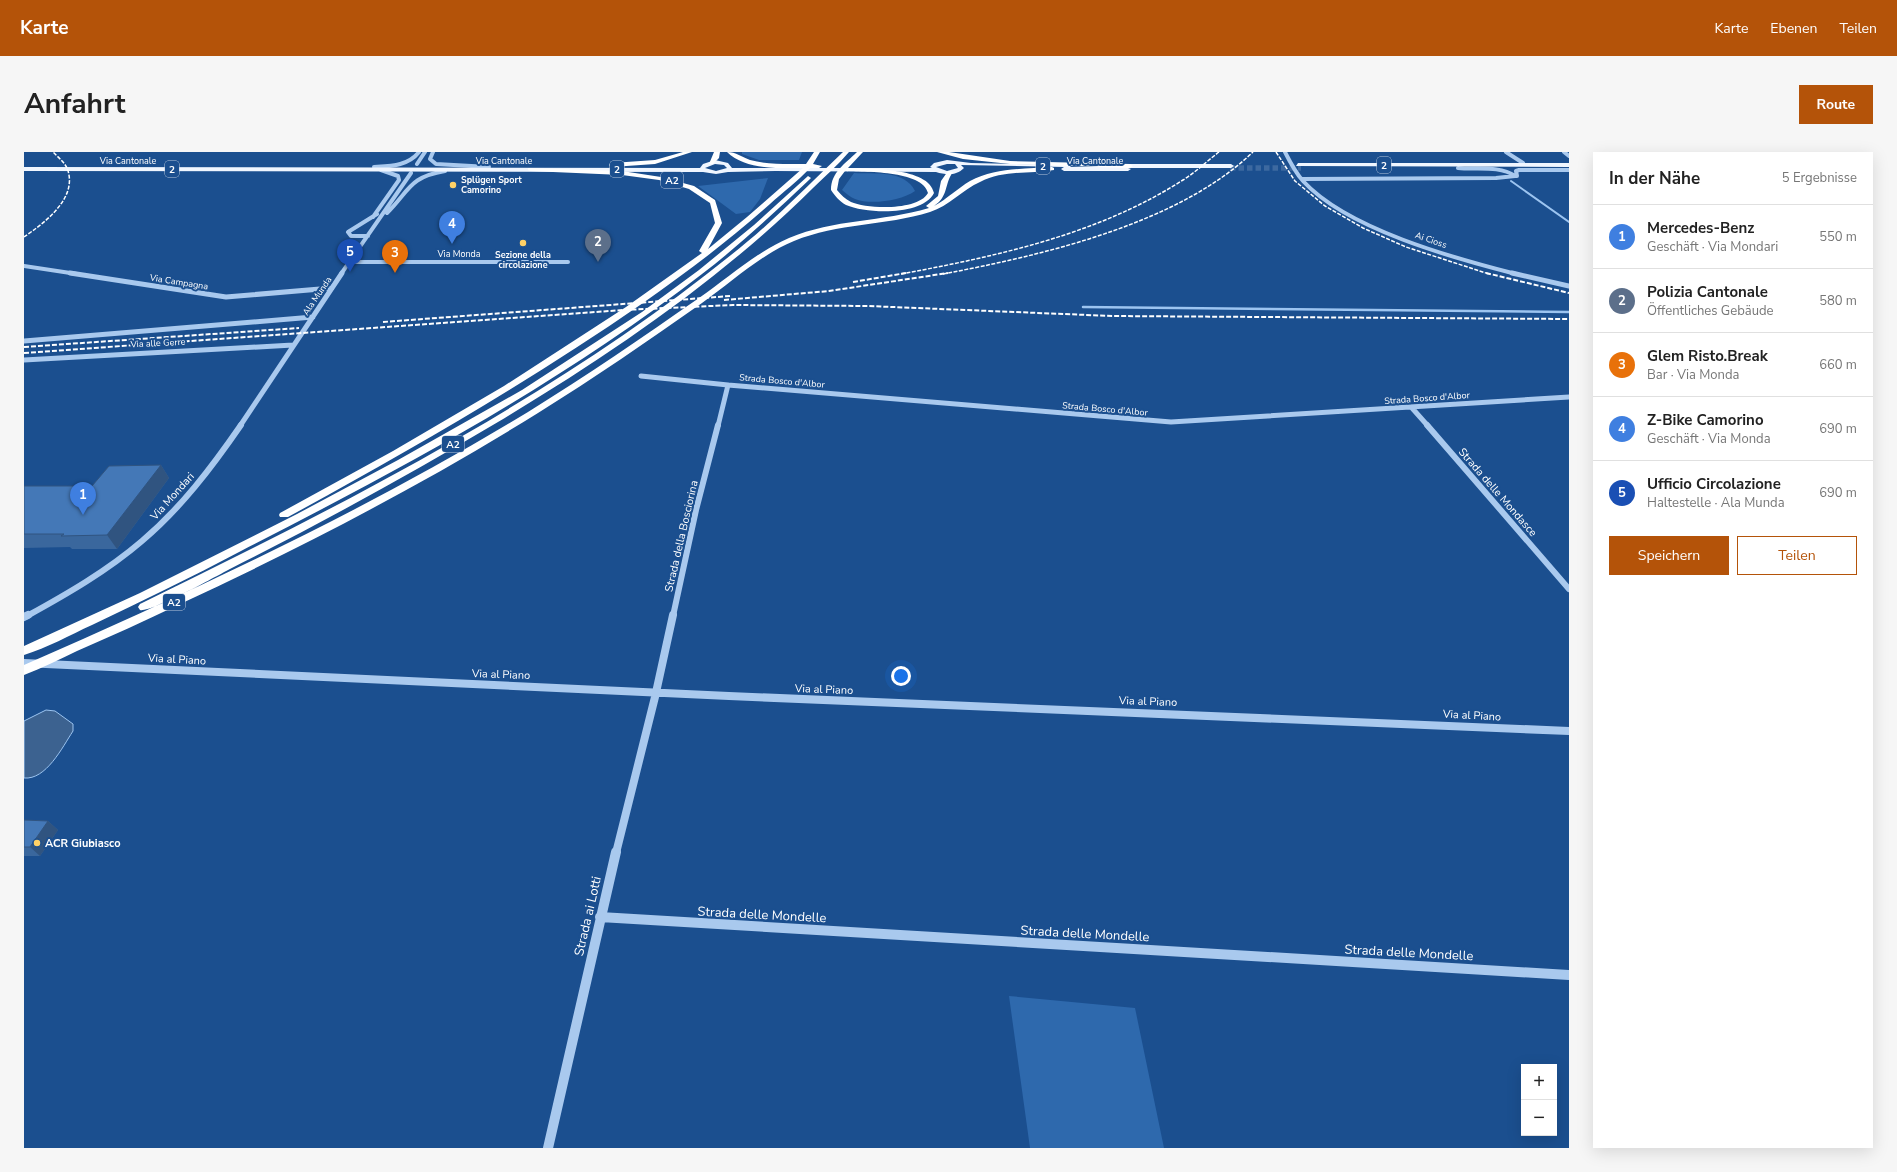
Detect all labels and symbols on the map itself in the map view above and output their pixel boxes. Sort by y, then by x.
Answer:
street label: Via Cantonale [99,155,156,167]
street label: Via Cantonale [475,155,532,167]
street label: Via Cantonale [1066,155,1123,167]
road number: 2 [1377,157,1391,173]
road number: 2 [1036,158,1050,174]
road number: 2 [165,161,179,177]
road number: 2 [610,161,624,177]
road number: A2 [661,172,683,188]
place label: Splügen Sport Camorino [461,174,522,196]
marker: Splügen Sport Camorino [448,180,458,190]
pin: 4 [439,211,465,244]
pin: 2 [585,229,611,262]
street label: Ai Cioss [1414,229,1448,251]
marker: Sezione della circolazione [518,238,528,248]
pin: 5 [337,239,363,272]
pin: 3 [382,240,408,273]
street label: Via Monda [436,248,481,260]
place label: Sezione della circolazione [495,249,551,271]
street label: Via Campagna [148,271,209,293]
street label: Ala Munda [300,274,334,318]
street label: Via alle Gerre [129,336,186,350]
street label: Strada Bosco d'Albor [739,371,826,391]
street label: Strada Bosco d'Albor [1384,389,1471,407]
street label: Strada Bosco d'Albor [1062,399,1149,419]
road number: A2 [442,436,464,452]
street label: Strada delle Mondasce [1455,445,1540,540]
street label: Via Mondari [146,469,198,524]
street label: Strada della Bosciorina [661,479,702,593]
pin: 1 [70,482,96,515]
road number: A2 [163,594,185,610]
street label: Via al Piano [146,650,207,669]
street label: Via al Piano [471,666,530,683]
your location [891,666,911,686]
street label: Via al Piano [794,681,853,698]
street label: Via al Piano [1118,693,1177,710]
street label: Via al Piano [1441,706,1502,725]
place label: ACR Giubiasco [45,836,120,851]
marker: ACR Giubiasco [32,838,42,848]
street label: Strada ai Lotti [570,875,606,958]
street label: Strada delle Mondelle [697,903,827,927]
street label: Strada delle Mondelle [1020,922,1150,946]
street label: Strada delle Mondelle [1344,941,1474,965]

